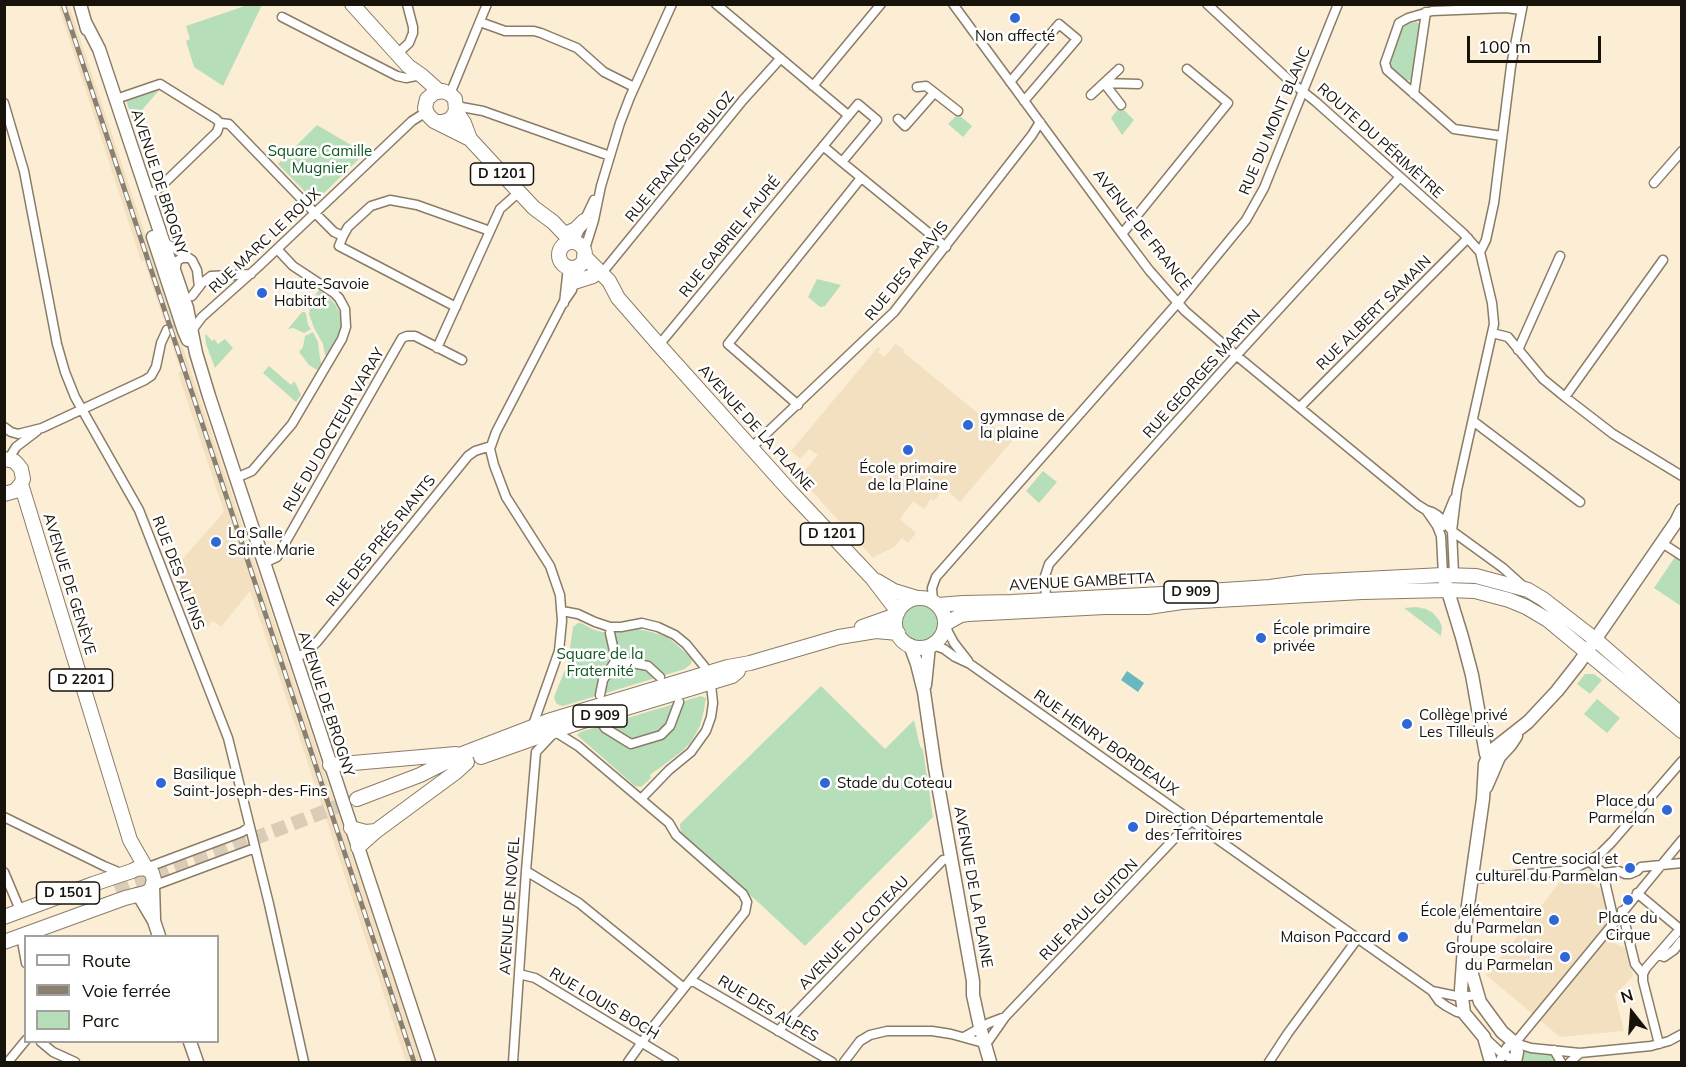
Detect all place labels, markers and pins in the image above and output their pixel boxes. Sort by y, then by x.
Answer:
marker: Non affecté [1008,11,1022,25]
place label: Non affecté [975,27,1055,45]
place label: Haute-Savoie Habitat [274,275,369,310]
marker: Haute-Savoie Habitat [255,286,269,300]
place label: gymnase de la plaine [980,407,1065,442]
marker: gymnase de la plaine [961,418,975,432]
marker: École primaire de la Plaine [901,443,915,457]
place label: École primaire de la Plaine [859,459,957,494]
place label: La Salle Sainte Marie [228,524,315,559]
marker: La Salle Sainte Marie [209,535,223,549]
place label: École primaire privée [1273,620,1371,655]
marker: École primaire privée [1254,631,1268,645]
place label: Collège privé Les Tilleuls [1419,706,1508,741]
marker: Collège privé Les Tilleuls [1400,717,1414,731]
place label: Basilique Saint-Joseph-des-Fins [173,765,328,800]
place label: Stade du Coteau [837,774,952,792]
marker: Basilique Saint-Joseph-des-Fins [154,776,168,790]
marker: Stade du Coteau [818,776,832,790]
place label: Place du Parmelan [1588,792,1655,827]
marker: Place du Parmelan [1660,803,1674,817]
place label: Direction Départementale des Territoires [1145,809,1323,844]
marker: Direction Départementale des Territoires [1126,820,1140,834]
place label: Centre social et culturel du Parmelan [1475,850,1618,885]
marker: Centre social et culturel du Parmelan [1623,861,1637,875]
marker: Place du Cirque [1621,893,1635,907]
place label: École élémentaire du Parmelan [1420,902,1542,937]
place label: Place du Cirque [1598,909,1658,944]
marker: École élémentaire du Parmelan [1547,913,1561,927]
place label: Maison Paccard [1280,928,1391,946]
marker: Maison Paccard [1396,930,1410,944]
place label: Groupe scolaire du Parmelan [1445,939,1553,974]
marker: Groupe scolaire du Parmelan [1558,950,1572,964]

